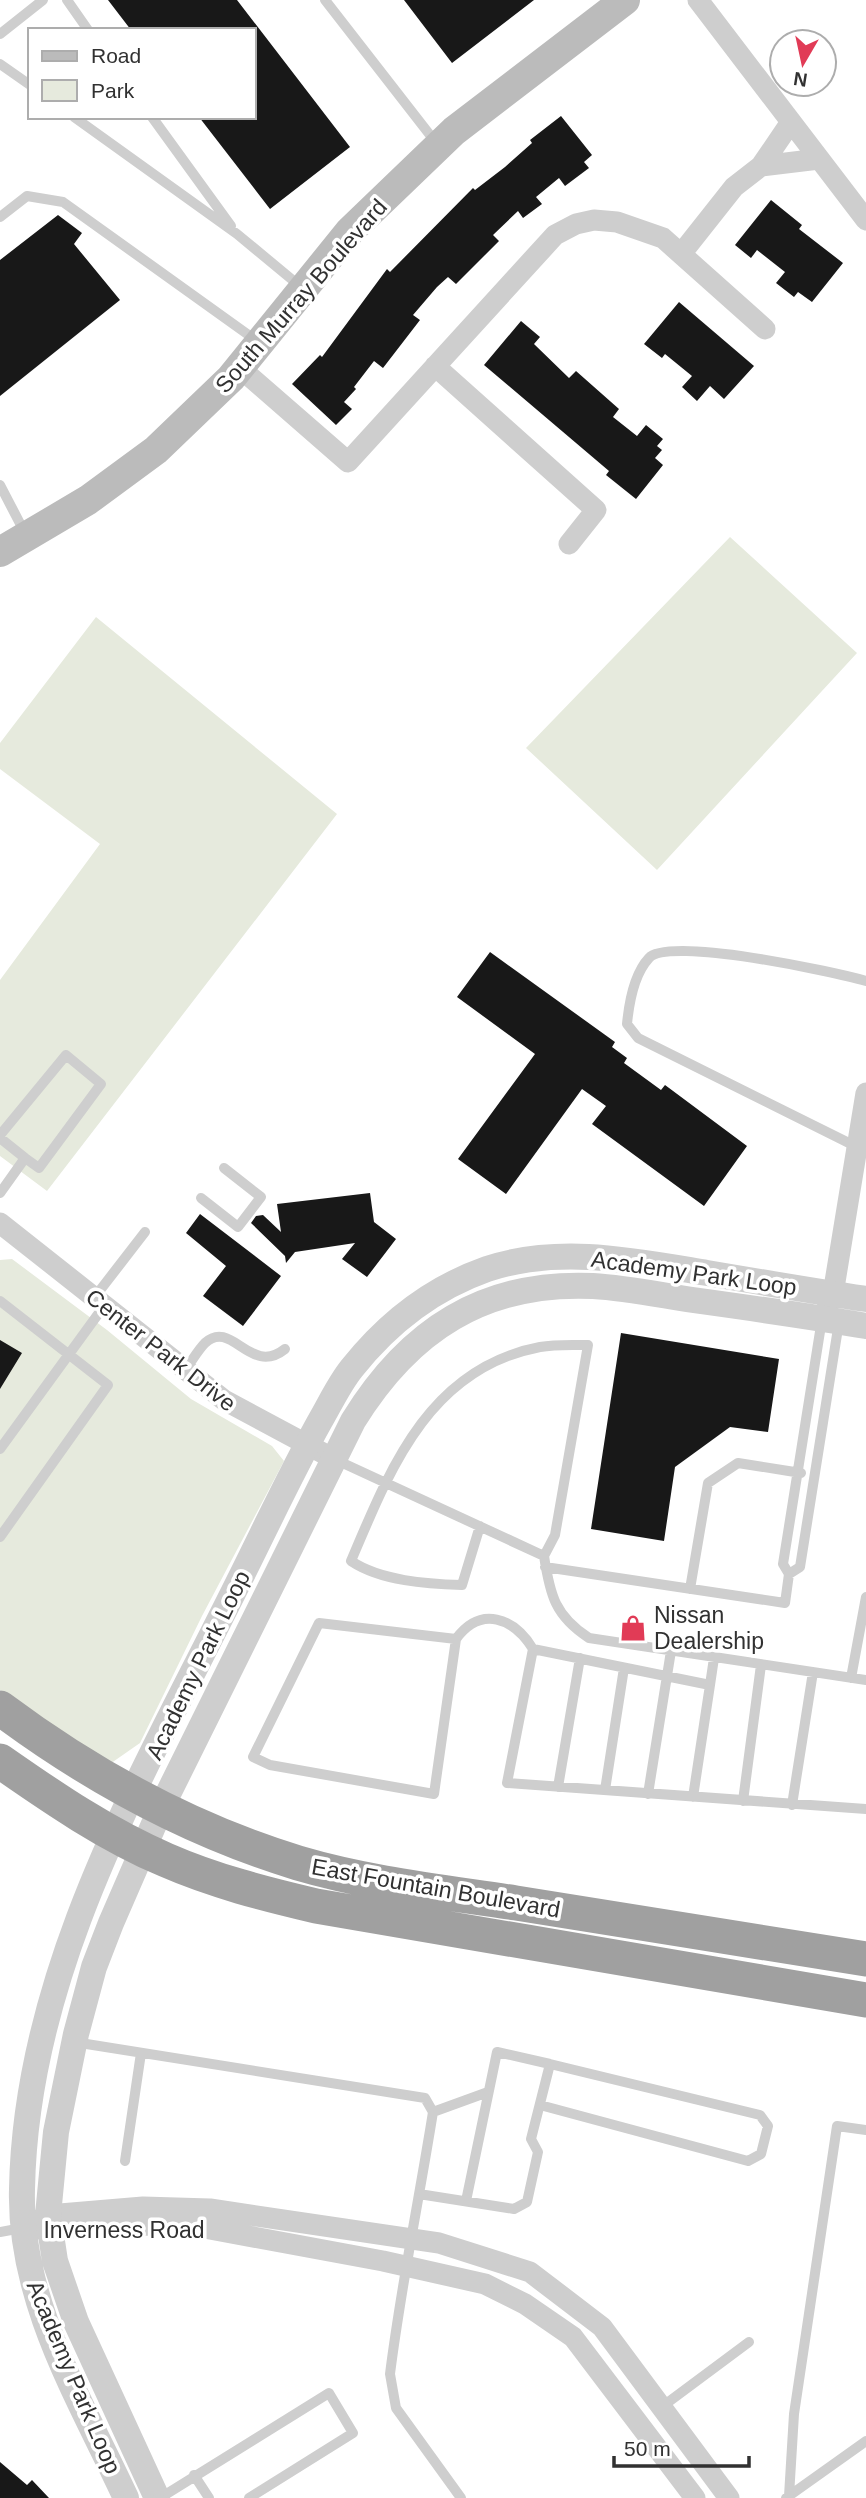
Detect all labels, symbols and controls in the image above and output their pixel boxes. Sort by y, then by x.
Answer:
legend [28,28,256,119]
north arrow [768,28,838,98]
text: Road [91,44,141,67]
text: N [792,68,809,91]
text: Park [91,79,135,102]
street label: South Murray Boulevard [210,194,392,398]
street label: Academy Park Loop [590,1246,798,1300]
street label: Center Park Drive [81,1283,241,1417]
street label: Academy Park Loop [141,1566,255,1764]
place label: Nissan Dealership [654,1602,764,1654]
shop icon: Nissan Dealership [618,1613,648,1643]
street label: East Fountain Boulevard [310,1853,562,1923]
street label: Inverness Road [43,2217,205,2243]
street label: Academy Park Loop [22,2277,126,2477]
scale bar [614,2424,749,2468]
text: 50 m [624,2437,671,2460]

